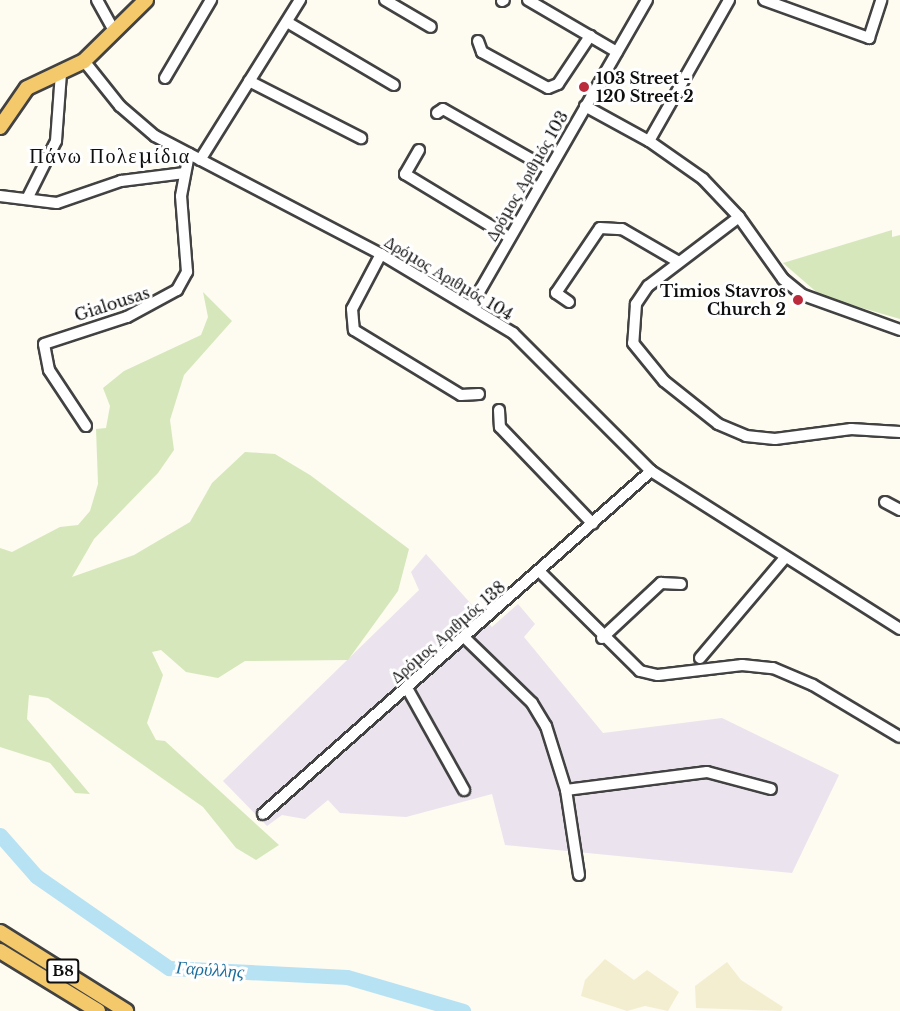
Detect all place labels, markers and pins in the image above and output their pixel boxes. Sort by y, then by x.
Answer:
place label: 103 Street - 120 Street 2 [596,68,694,106]
marker: 103 Street - 120 Street 2 [577,80,591,94]
place label: Timios Stavros Church 2 [660,281,786,319]
marker: Timios Stavros Church 2 [791,293,805,307]

